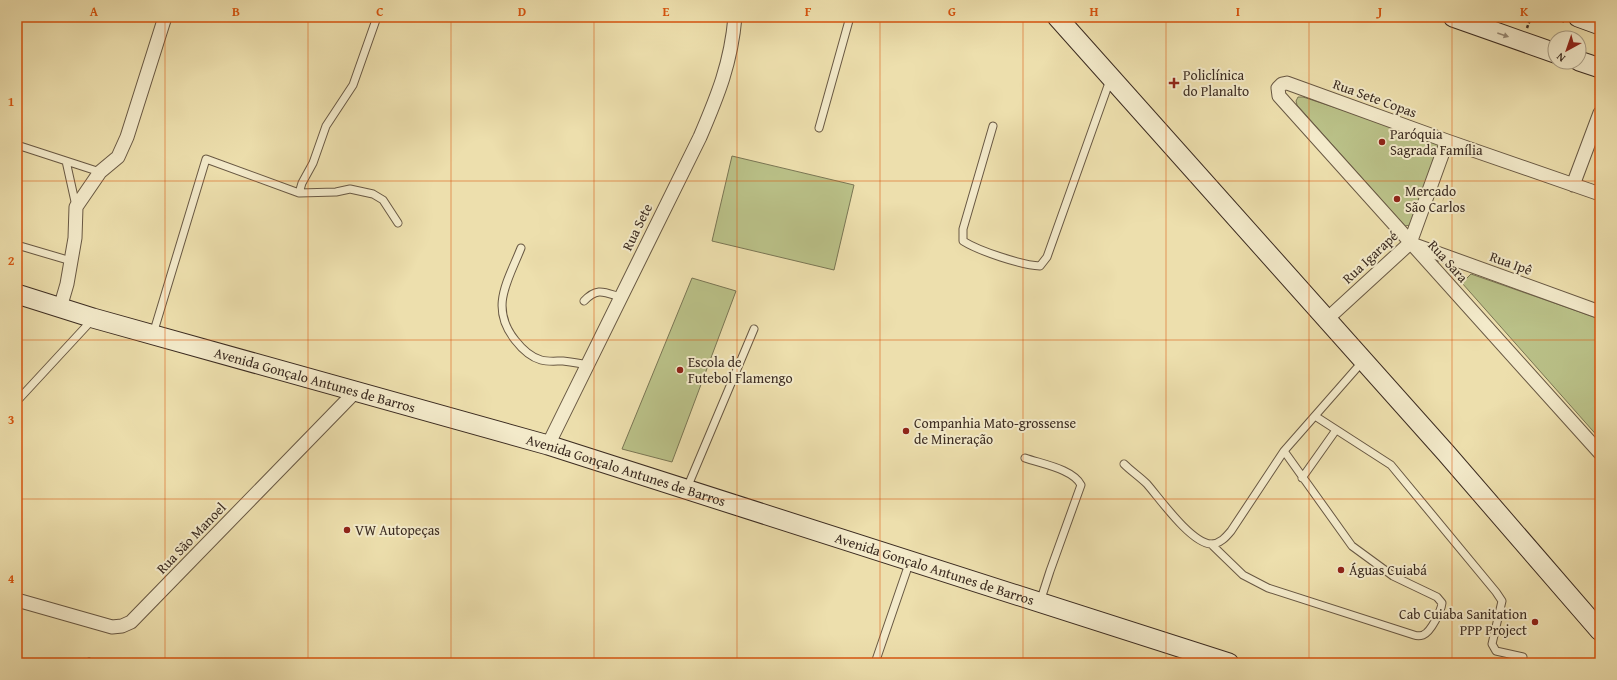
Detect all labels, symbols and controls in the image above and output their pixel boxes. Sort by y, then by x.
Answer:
text: A [90,2,99,21]
text: B [232,2,240,21]
text: C [376,2,384,21]
text: D [518,2,526,21]
text: E [663,2,670,21]
text: F [805,2,812,21]
text: G [948,2,956,21]
text: H [1089,2,1099,21]
text: I [1236,2,1240,21]
text: J [1376,2,1383,21]
text: K [1520,2,1529,21]
north arrow [1547,30,1587,70]
one-way arrow [1498,32,1510,38]
text: N [1552,49,1569,66]
place label: Policlínica do Planalto [1183,65,1249,101]
street label: Rua Sete Copas [1330,74,1420,122]
marker: Policlínica do Planalto [1168,77,1180,89]
text: 1 [8,92,14,111]
place label: Paróquia Sagrada Família [1390,124,1483,160]
marker: Paróquia Sagrada Família [1377,137,1387,147]
place label: Mercado São Carlos [1405,181,1465,217]
marker: Mercado São Carlos [1392,194,1402,204]
street label: Rua Sete [617,200,657,254]
street label: Rua Igarapé [1338,226,1403,288]
street label: Rua Sara [1423,235,1473,287]
street label: Rua Ipê [1487,246,1535,280]
text: 2 [8,251,15,270]
street label: Avenida Gonçalo Antunes de Barros [212,342,418,418]
place label: Escola de Futebol Flamengo [688,352,793,388]
marker: Escola de Futebol Flamengo [675,365,685,375]
text: 3 [8,410,14,429]
place label: Companhia Mato-grossense de Mineração [914,413,1076,449]
marker: Companhia Mato-grossense de Mineração [901,426,911,436]
street label: Avenida Gonçalo Antunes de Barros [524,429,728,511]
street label: Rua São Manoel [152,498,230,578]
place label: VW Autopeças [355,520,440,540]
marker: VW Autopeças [342,525,352,535]
street label: Avenida Gonçalo Antunes de Barros [832,527,1037,610]
place label: Águas Cuiabá [1349,560,1427,580]
marker: Águas Cuiabá [1336,565,1346,575]
text: 4 [8,569,15,588]
place label: Cab Cuiaba Sanitation PPP Project [1399,604,1527,640]
marker: Cab Cuiaba Sanitation PPP Project [1530,617,1540,627]

